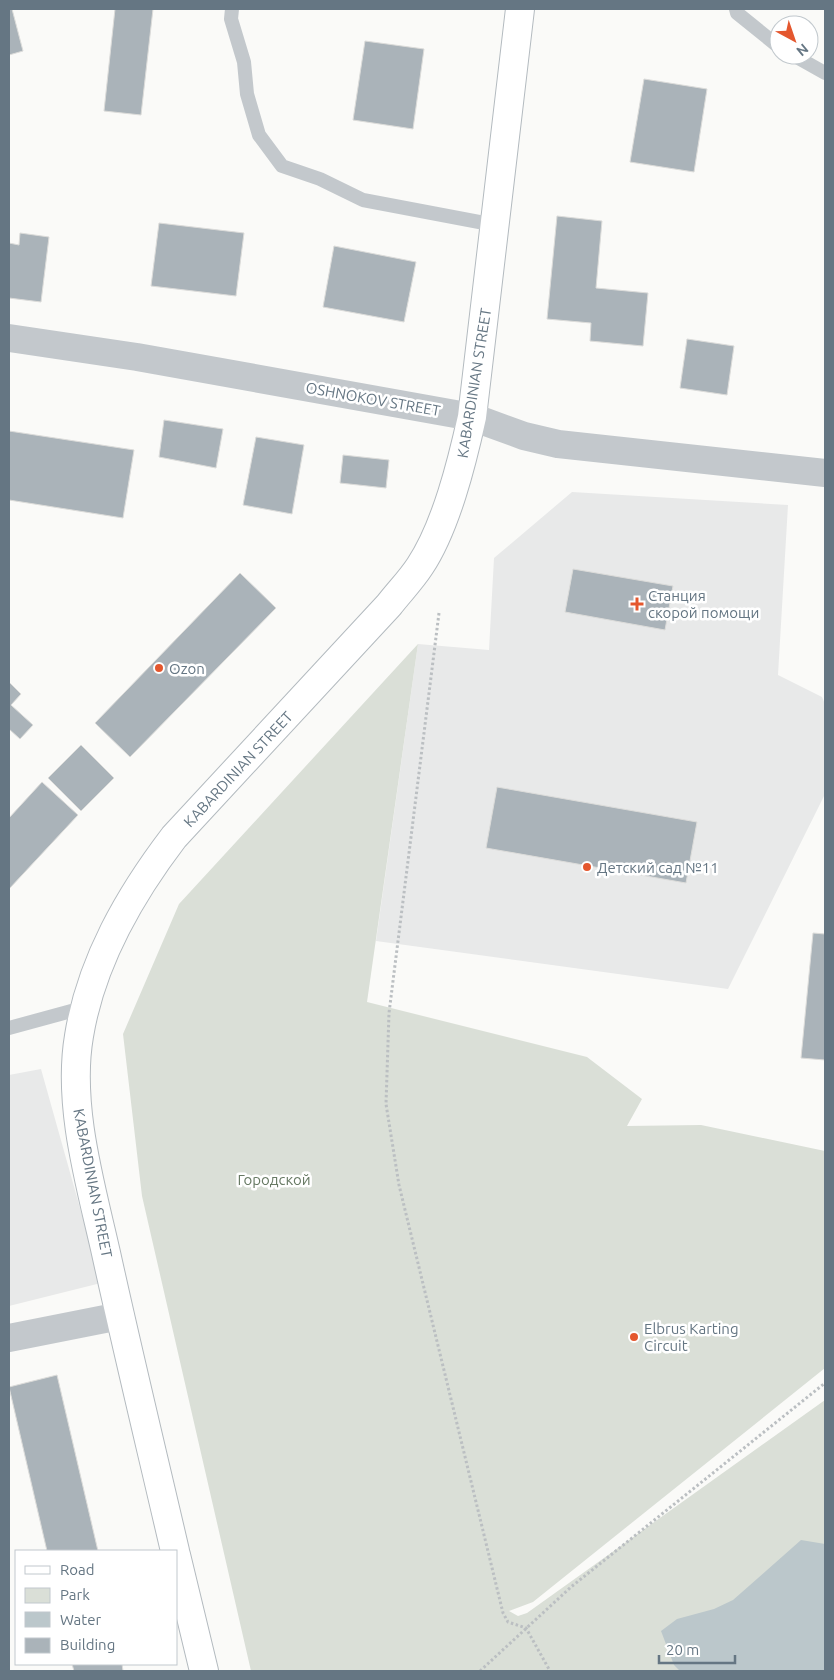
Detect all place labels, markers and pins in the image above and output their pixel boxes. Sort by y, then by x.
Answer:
place label: Станция скорой помощи [648,587,759,621]
marker: Станция скорой помощи [630,597,644,611]
place label: Ozon [169,660,205,677]
marker: Ozon [153,662,165,674]
place label: Детский сад №11 [597,859,719,876]
marker: Детский сад №11 [581,861,593,873]
place label: Elbrus Karting Circuit [644,1320,739,1354]
marker: Elbrus Karting Circuit [628,1331,640,1343]

